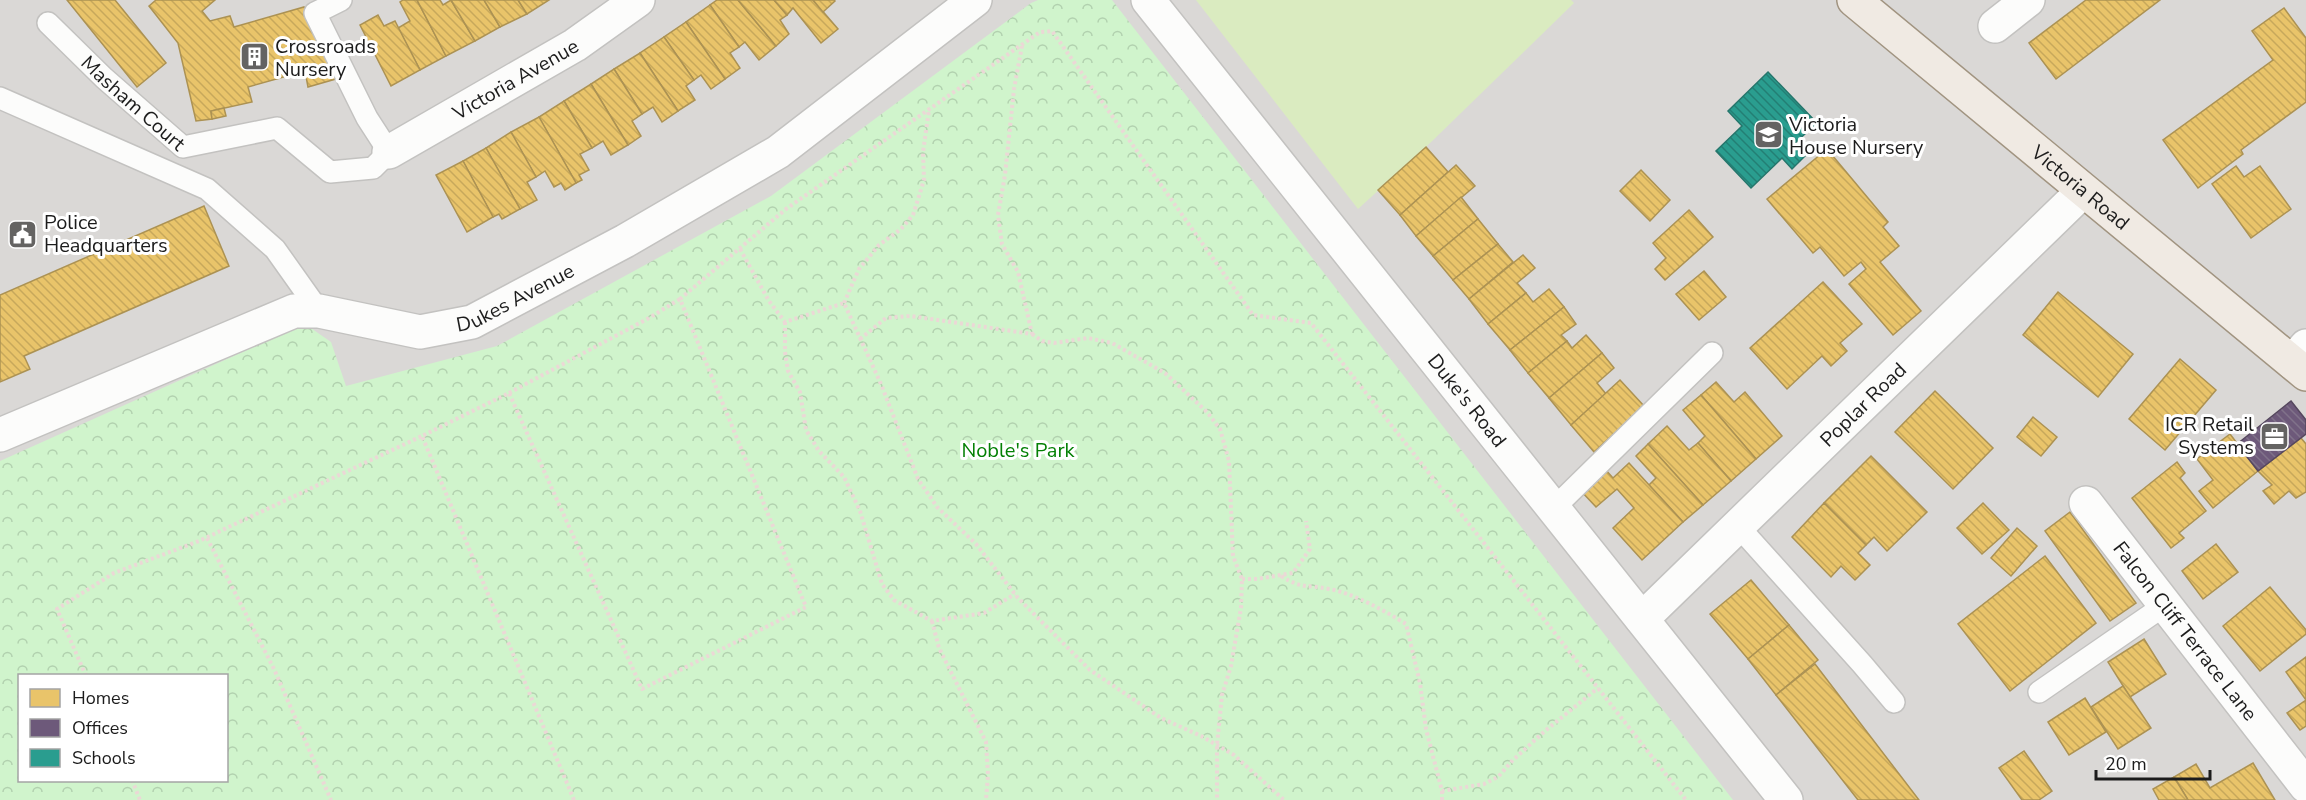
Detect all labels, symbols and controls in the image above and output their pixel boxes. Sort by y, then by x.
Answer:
place label: Crossroads Nursery [275,33,376,83]
street label: Victoria Avenue [447,33,584,127]
building icon: Crossroads Nursery [238,41,270,73]
street label: Masham Court [75,50,192,158]
place label: Victoria House Nursery [1788,111,1924,161]
school or university icon: Victoria House Nursery [1752,119,1784,151]
street label: Victoria Road [2025,139,2135,236]
place label: Police Headquarters [44,209,168,259]
public building icon: Police Headquarters [7,218,39,250]
street label: Dukes Avenue [454,257,579,339]
street label: Duke's Road [1421,348,1512,453]
street label: Poplar Road [1814,357,1912,453]
place label: ICR Retail Systems [2165,411,2254,461]
office icon: ICR Retail Systems [2259,420,2291,452]
park label: Noble's Park [961,437,1076,464]
street label: Falcon Cliff Terrace Lane [2107,536,2263,726]
legend [18,674,228,782]
text: Homes [72,686,129,710]
text: Offices [72,716,128,740]
scale bar [2096,743,2210,781]
text: Schools [72,746,136,770]
text: 20 m [2105,752,2147,776]

